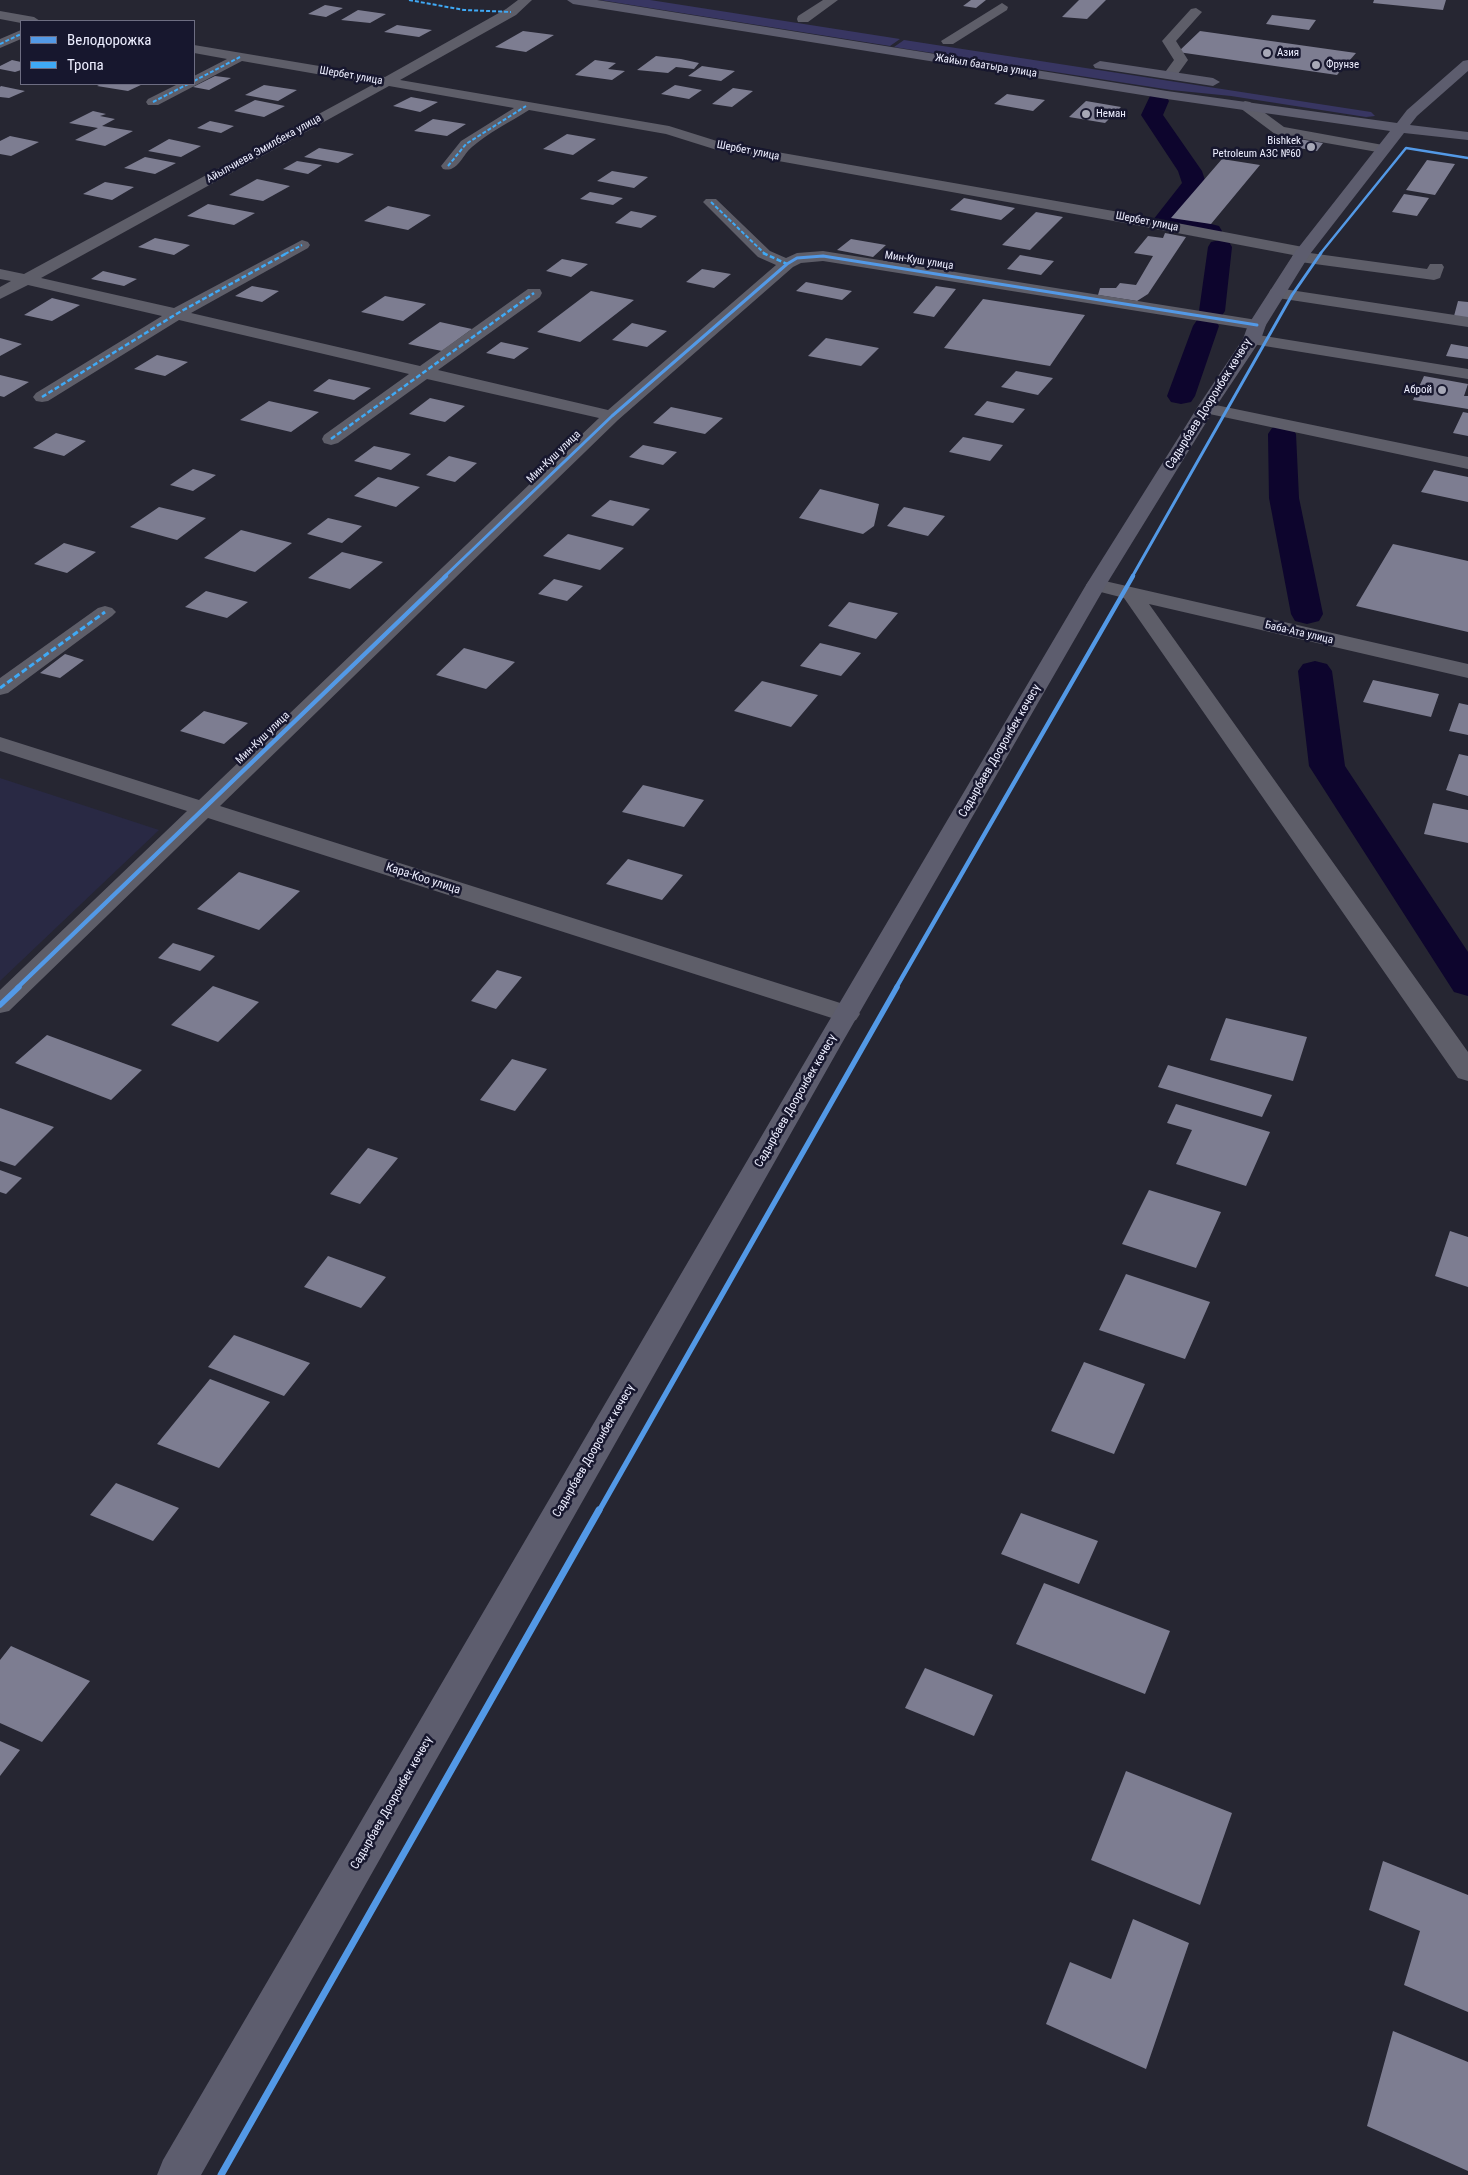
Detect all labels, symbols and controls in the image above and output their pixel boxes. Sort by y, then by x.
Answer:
legend [20,20,195,85]
text: Велодорожка [67,31,152,49]
place label: Азия [1277,46,1299,60]
marker: Азия [1261,47,1273,59]
street label: Жайыл баатыра улица [934,51,1038,81]
text: Тропа [67,56,104,74]
place label: Фрунзе [1326,58,1359,72]
marker: Фрунзе [1310,59,1322,71]
street label: Шербет улица [318,64,384,88]
place label: Неман [1096,107,1126,121]
marker: Неман [1080,108,1092,120]
street label: Айылчиева Эмилбека улица [204,112,324,186]
place label: Bishkek Petroleum АЗС №60 [1213,134,1301,160]
street label: Шербет улица [715,138,781,164]
marker: Bishkek Petroleum АЗС №60 [1305,141,1317,153]
street label: Шербет улица [1114,209,1180,235]
street label: Мин-Куш улица [884,249,954,273]
street label: Садырбаев Дооронбек көчөсү [1163,336,1255,472]
place label: Аброй [1404,383,1432,397]
marker: Аброй [1436,384,1448,396]
street label: Мин-Куш улица [524,428,584,486]
street label: Баба-Ата улица [1264,619,1334,647]
street label: Садырбаев Дооронбек көчөсү [956,682,1044,820]
street label: Мин-Куш улица [233,709,293,767]
street label: Кара-Коо улица [384,860,462,898]
street label: Садырбаев Дооронбек көчөсү [752,1032,840,1170]
street label: Садырбаев Дооронбек көчөсү [550,1382,638,1520]
street label: Садырбаев Дооронбек көчөсү [348,1734,436,1872]

